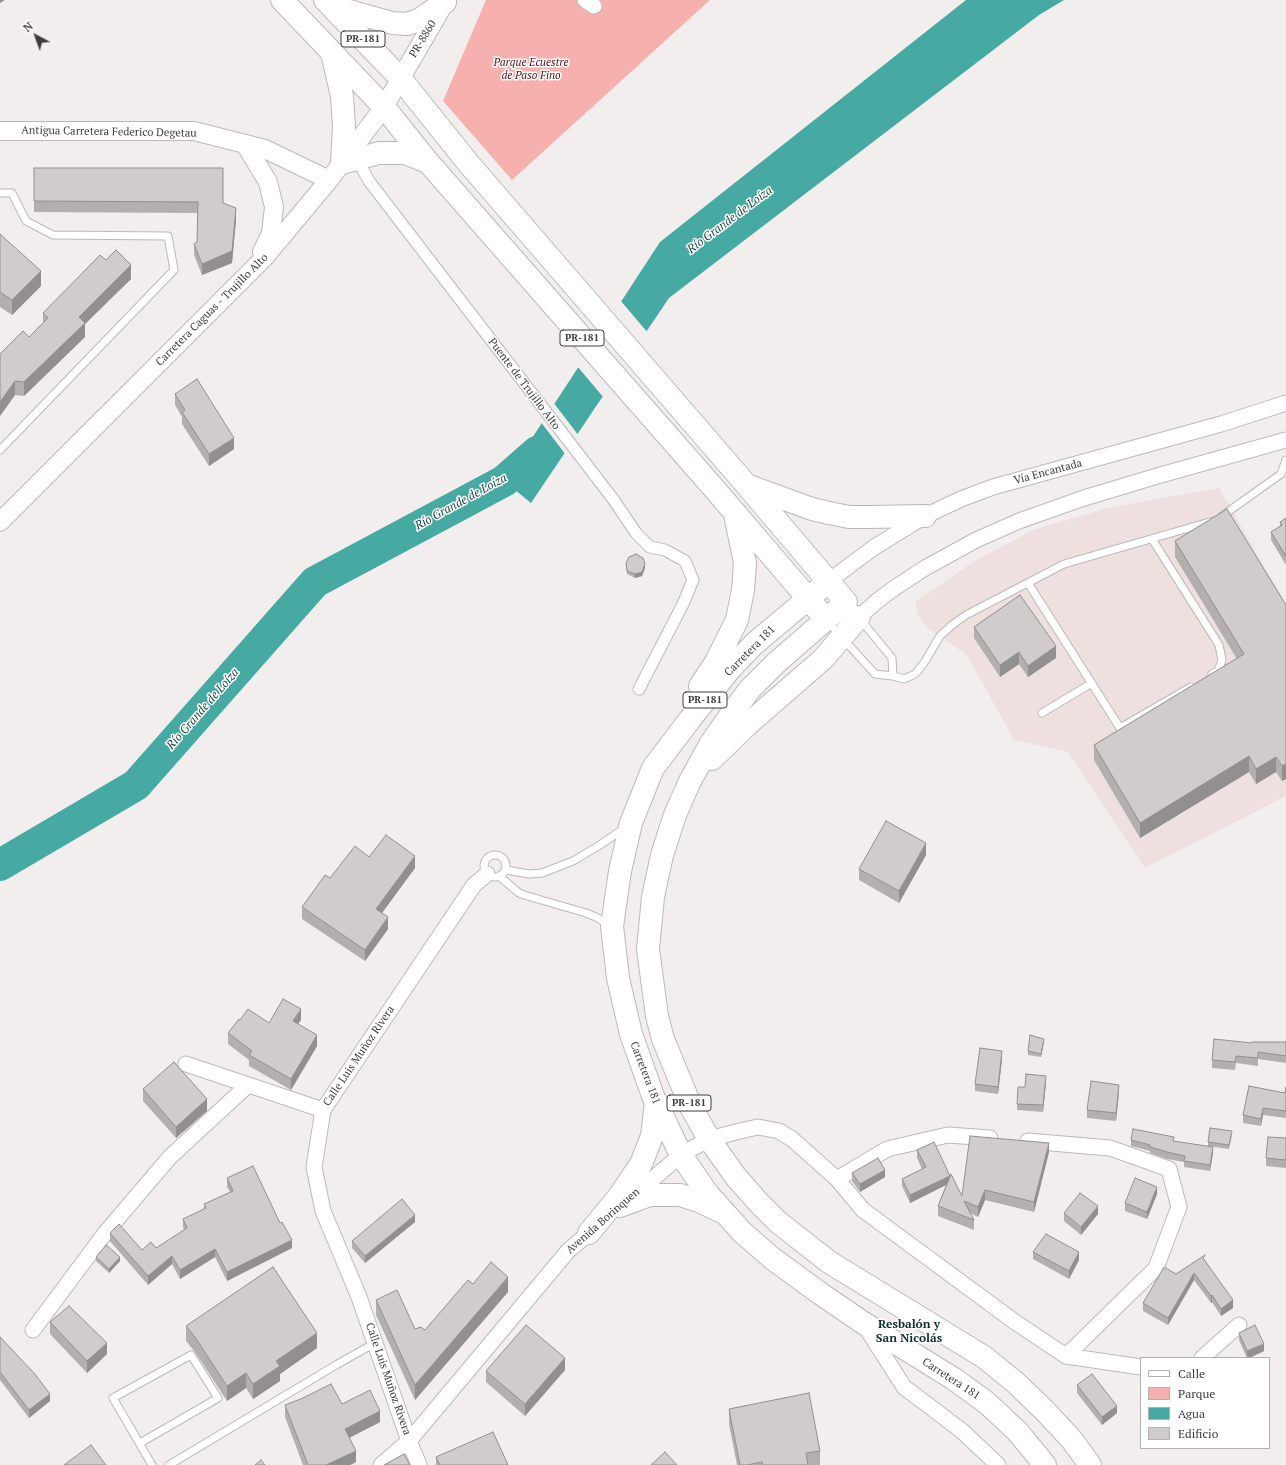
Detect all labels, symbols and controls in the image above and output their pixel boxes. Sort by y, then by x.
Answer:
north arrow [16,16,56,56]
street label: PR-8860 [407,18,439,60]
text: N [20,19,36,35]
road number: PR-181 [341,31,385,47]
park label: Parque Ecuestre de Paso Fino [493,56,569,82]
street label: Antigua Carretera Federico Degetau [21,124,197,140]
water label: Río Grande de Loíza [685,183,775,257]
street label: Carretera Caguas - Trujillo Alto [153,251,271,369]
road number: PR-181 [560,330,604,346]
street label: Puente de Trujillo Alto [485,336,563,432]
street label: Vía Encantada [1012,457,1084,487]
water label: Río Grande de Loíza [413,471,509,533]
street label: Carretera 181 [722,623,778,679]
water label: Río Grande de Loíza [164,665,242,753]
road number: PR-181 [683,692,727,708]
street label: Calle Luis Muñoz Rivera [321,1003,397,1109]
street label: Carretera 181 [627,1040,663,1106]
road number: PR-181 [667,1095,711,1111]
street label: Avenida Borinquen [564,1185,642,1257]
district label: Resbalón y San Nicolás [876,1318,942,1346]
street label: Calle Luis Muñoz Rivera [363,1321,413,1437]
street label: Carretera 181 [920,1355,982,1403]
legend [1140,1357,1270,1449]
text: Calle [1178,1366,1205,1381]
text: Parque [1178,1386,1215,1401]
text: Agua [1178,1406,1205,1421]
text: Edificio [1178,1426,1218,1441]

